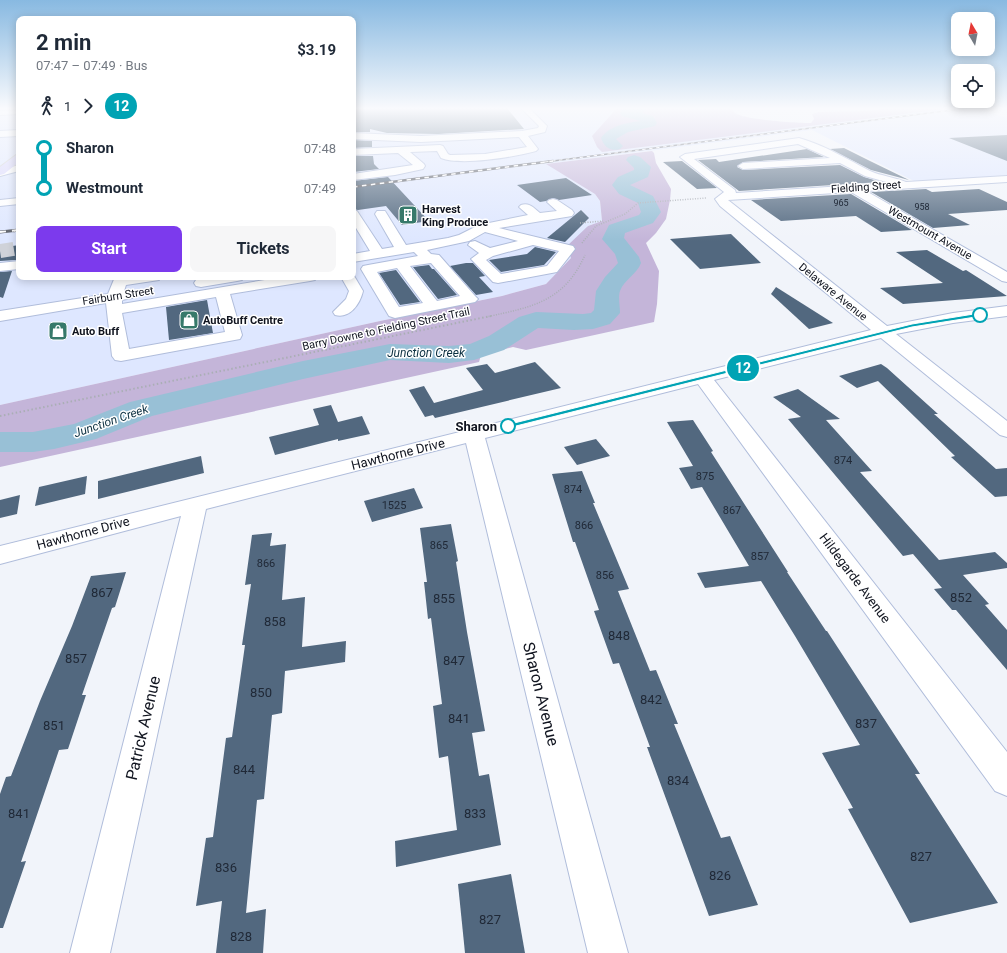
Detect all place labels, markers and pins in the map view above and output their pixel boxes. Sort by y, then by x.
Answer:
place label: Harvest King Produce [422,203,488,229]
building icon: Harvest King Produce [397,204,419,226]
unlabelled marker [972,307,988,323]
shop icon: AutoBuff Centre [178,309,200,331]
place label: AutoBuff Centre [203,314,283,327]
shop icon: Auto Buff [47,320,69,342]
place label: Auto Buff [72,325,119,338]
marker: Sharon [500,418,516,434]
place label: Sharon [456,419,497,434]

